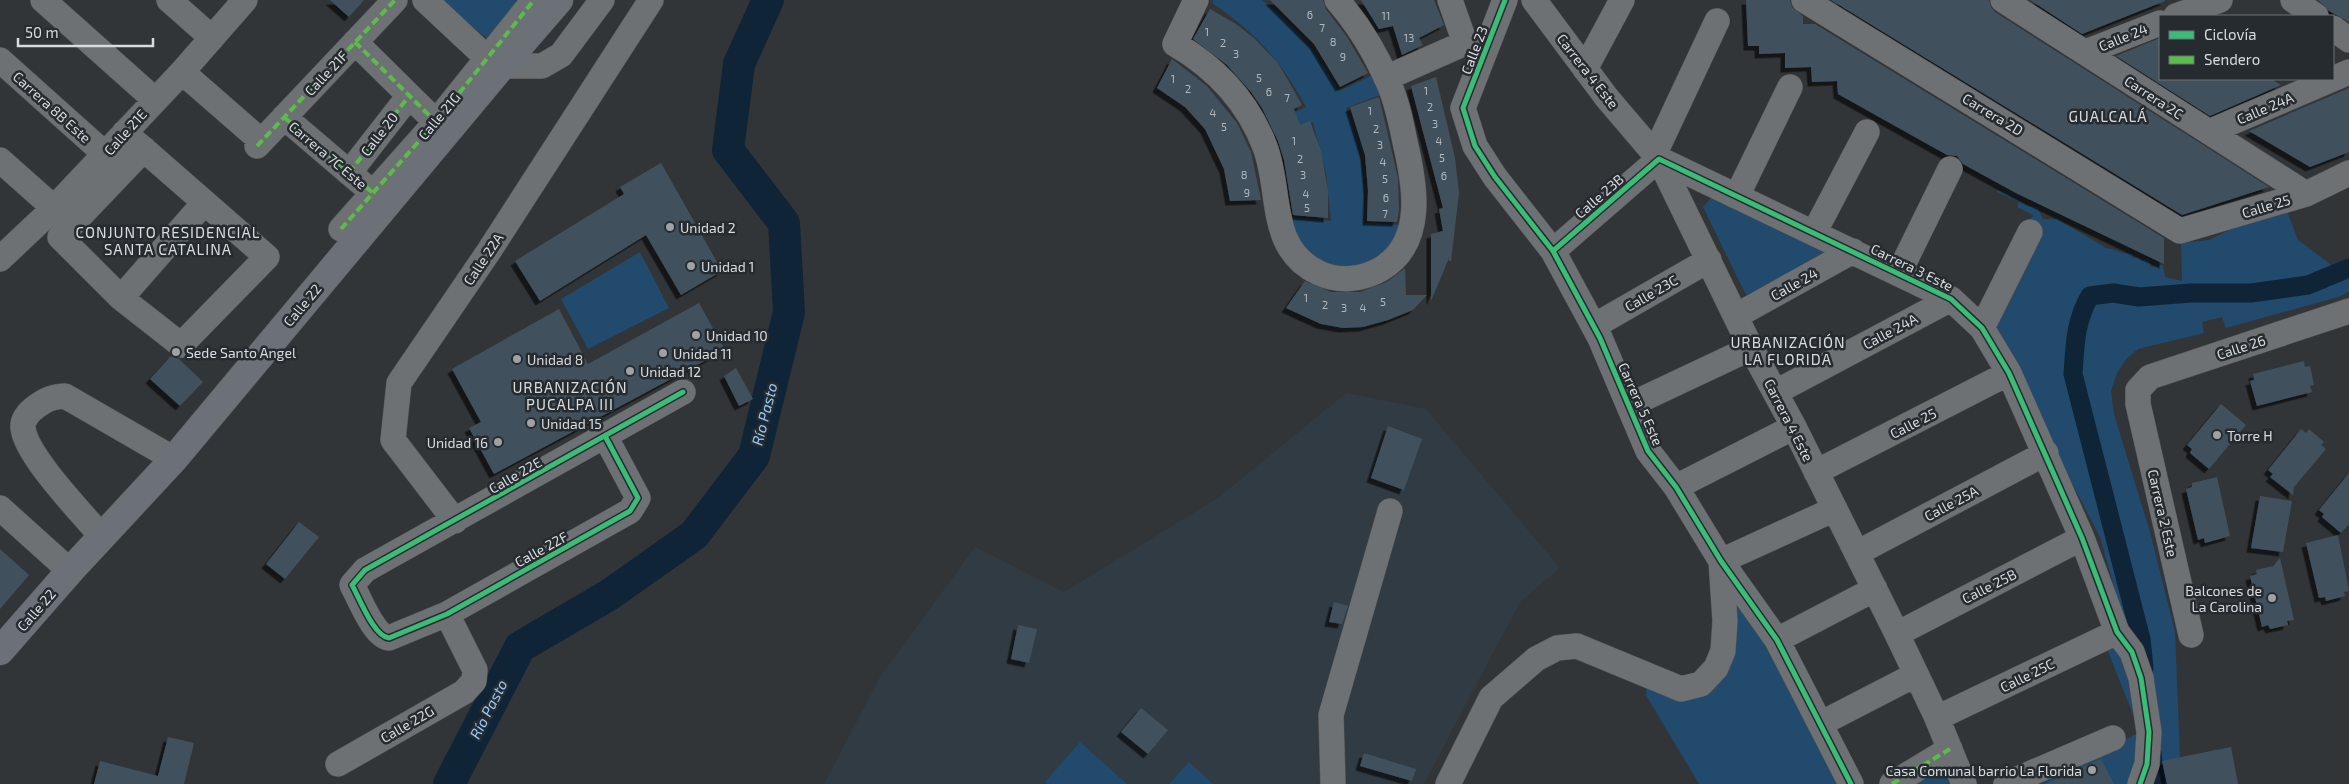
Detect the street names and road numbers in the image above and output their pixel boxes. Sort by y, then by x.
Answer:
street label: Calle 24 [2096,20,2150,54]
street label: Calle 23 [1457,23,1491,77]
street label: Carrera 4 Este [1554,30,1622,112]
street label: Calle 21F [301,47,351,99]
street label: Carrera 8B Este [10,68,94,146]
street label: Carrera 2C [2121,72,2187,122]
street label: Calle 24A [2234,88,2296,128]
street label: Calle 21G [414,89,464,143]
street label: Carrera 2D [1960,89,2026,139]
street label: Calle 21E [100,105,150,158]
street label: Calle 20 [357,109,401,159]
street label: Carrera 7C Este [285,117,371,193]
street label: Calle 23B [1571,170,1627,222]
street label: Calle 25 [2240,191,2292,221]
street label: Calle 22A [459,230,507,288]
street label: Carrera 3 Este [1868,240,1956,294]
street label: Calle 24 [1768,264,1820,304]
street label: Calle 23C [1622,271,1680,315]
street label: Calle 22 [279,280,325,330]
street label: Calle 24A [1860,309,1921,353]
street label: Calle 26 [2214,331,2268,363]
street label: Carrera 5 Este [1615,360,1667,448]
street label: Carrera 4 Este [1761,376,1817,464]
street label: Calle 25 [1887,404,1939,442]
street label: Calle 22E [486,453,545,497]
street label: Carrera 2 Este [2145,468,2181,558]
street label: Calle 25A [1921,482,1981,524]
street label: Calle 22F [512,527,571,570]
street label: Calle 25B [1959,565,2019,607]
street label: Calle 22 [13,585,59,635]
street label: Calle 25C [1997,655,2057,695]
street label: Calle 22G [377,702,437,746]

